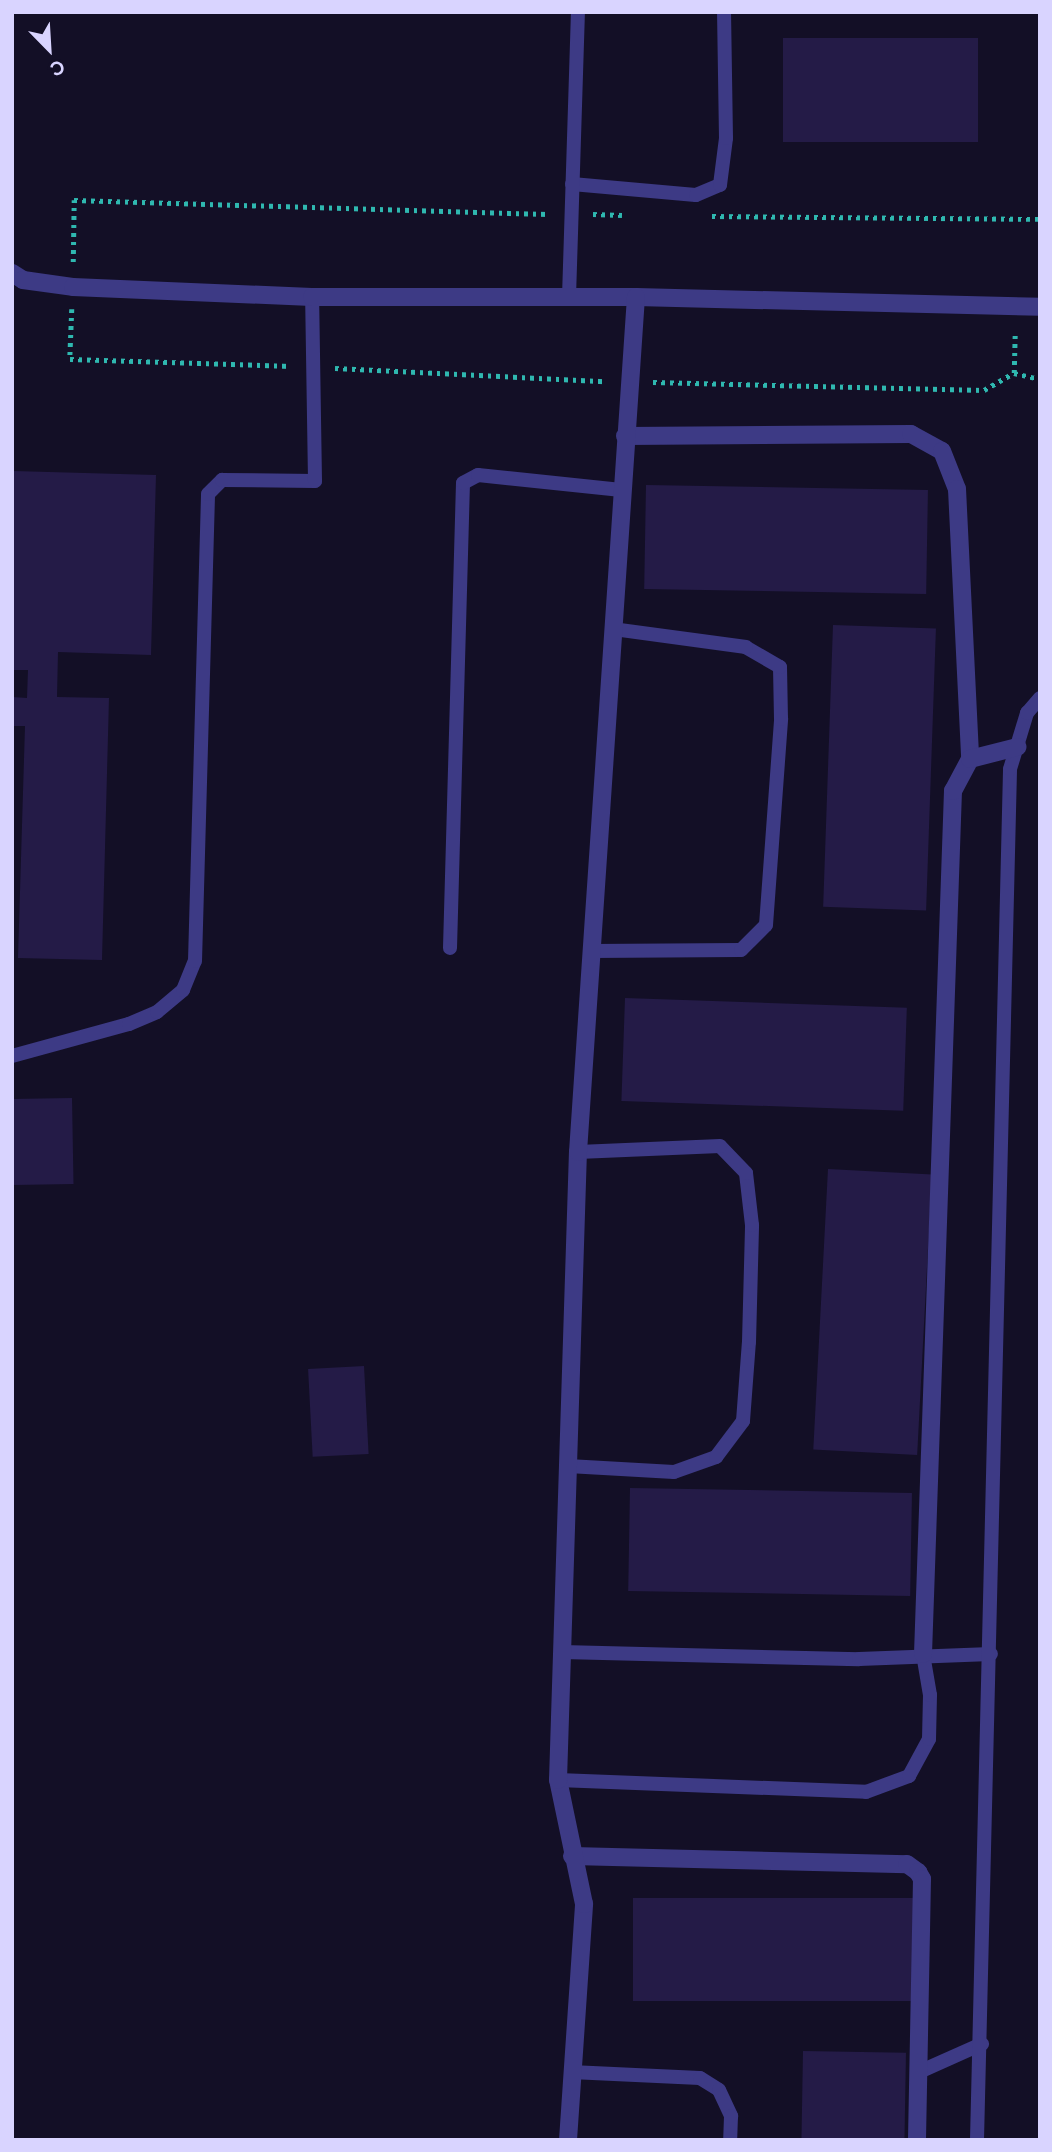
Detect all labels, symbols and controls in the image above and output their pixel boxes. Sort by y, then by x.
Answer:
north arrow [14,14,84,84]
text: С [47,55,68,81]

